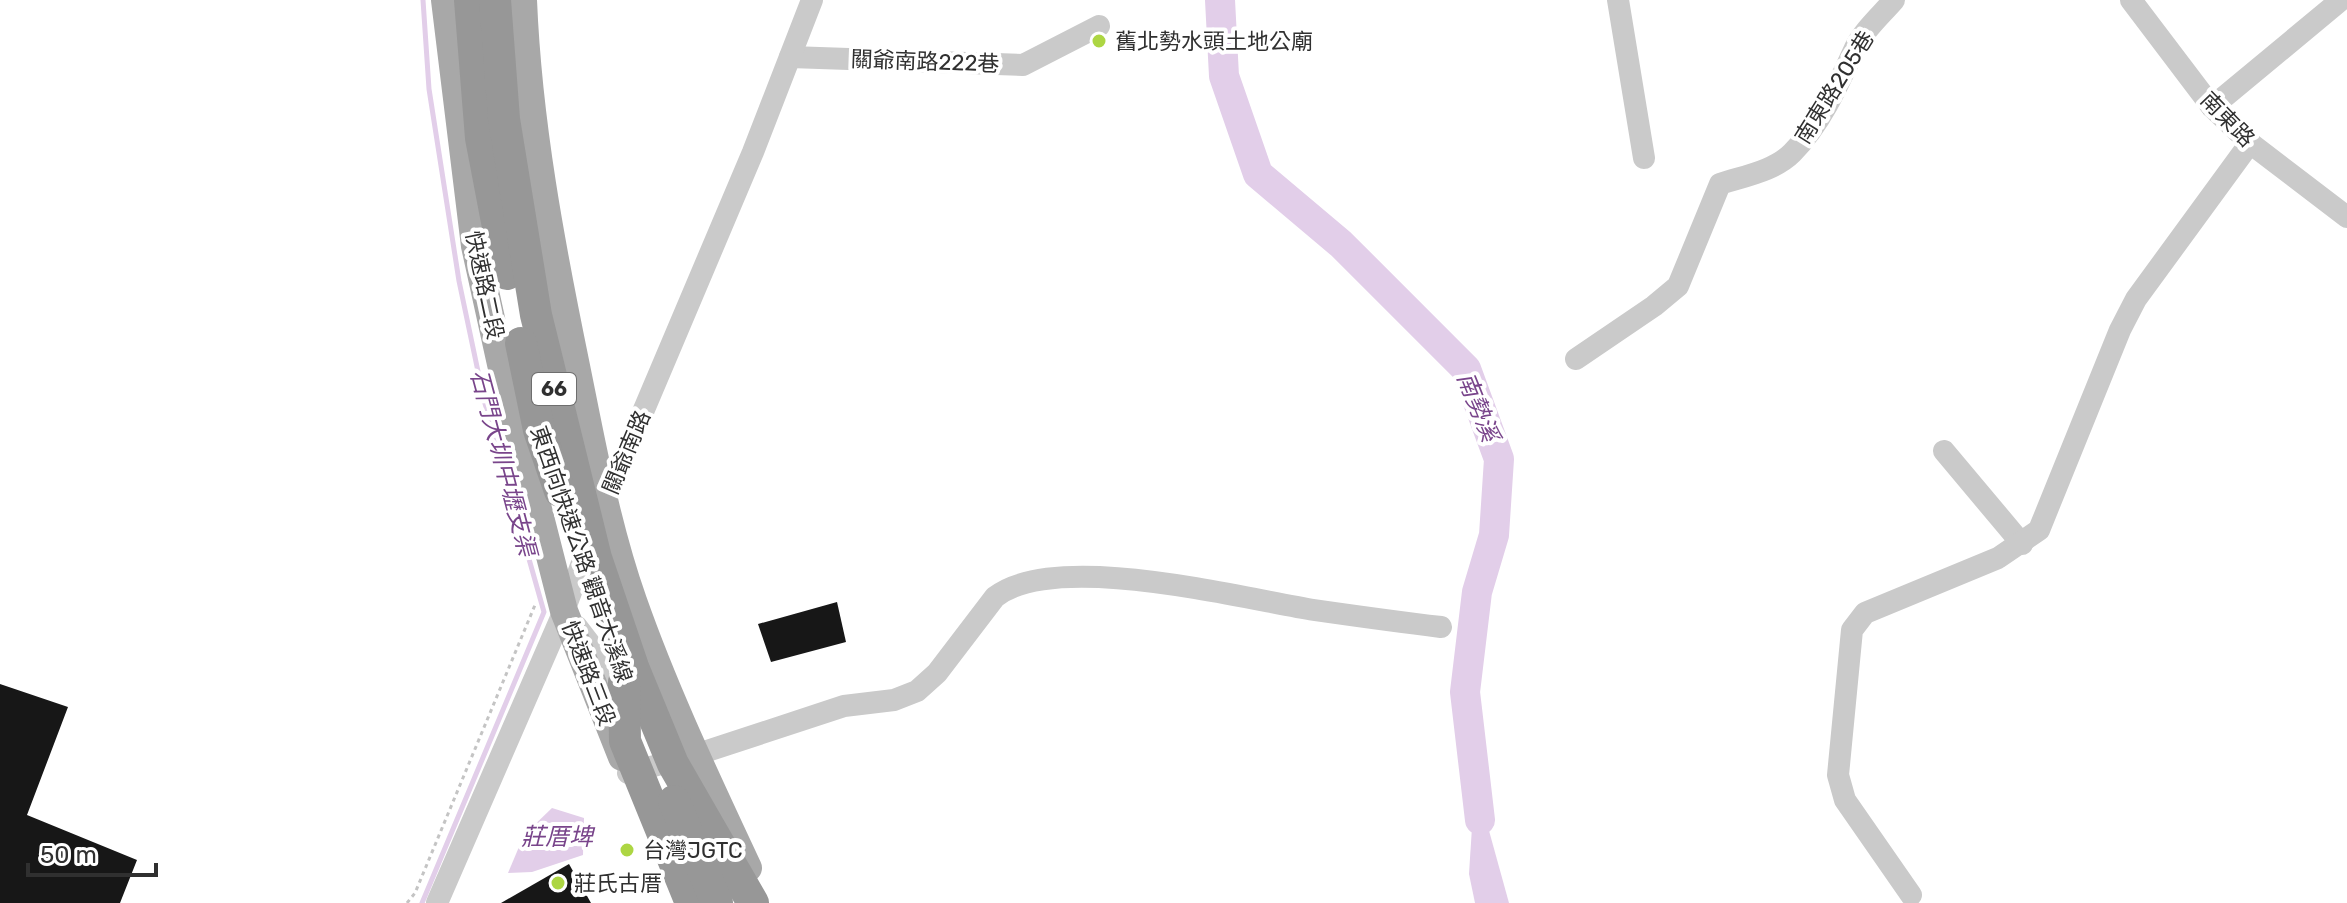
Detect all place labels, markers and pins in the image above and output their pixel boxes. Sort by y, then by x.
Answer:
place label: 舊北勢水頭土地公廟 [1115,28,1313,55]
marker: 舊北勢水頭土地公廟 [1090,32,1108,50]
place label: 台灣JGTC [643,837,743,864]
marker: 台灣JGTC [618,841,636,859]
place label: 莊氏古厝 [574,870,662,897]
marker: 莊氏古厝 [549,874,567,892]

